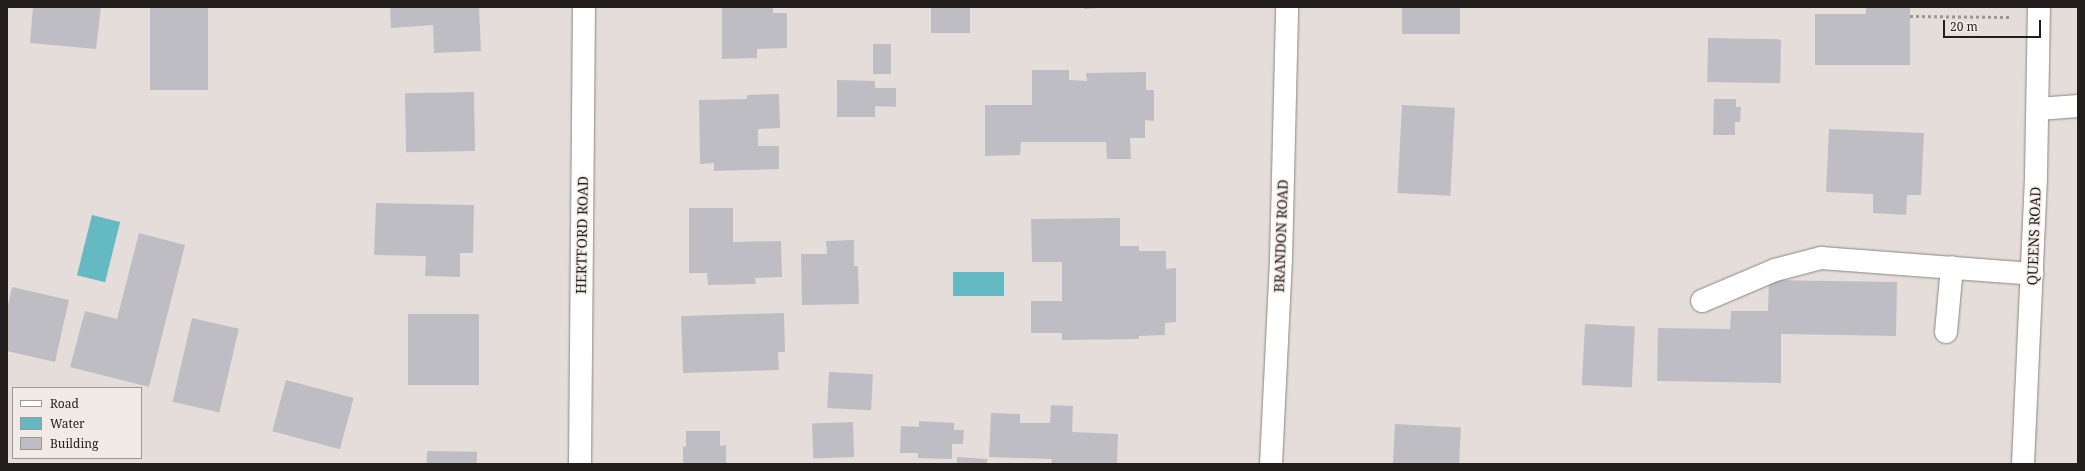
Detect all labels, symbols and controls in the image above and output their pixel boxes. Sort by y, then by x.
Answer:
scale bar [1945,12,2043,38]
text: 20 m [1950,18,1978,35]
street label: HERTFORD ROAD [573,176,591,294]
street label: BRANDON ROAD [1271,179,1291,293]
street label: QUEENS ROAD [2024,186,2044,286]
legend [12,387,142,459]
text: Road [50,395,79,412]
text: Water [50,415,85,432]
text: Building [50,435,98,452]

